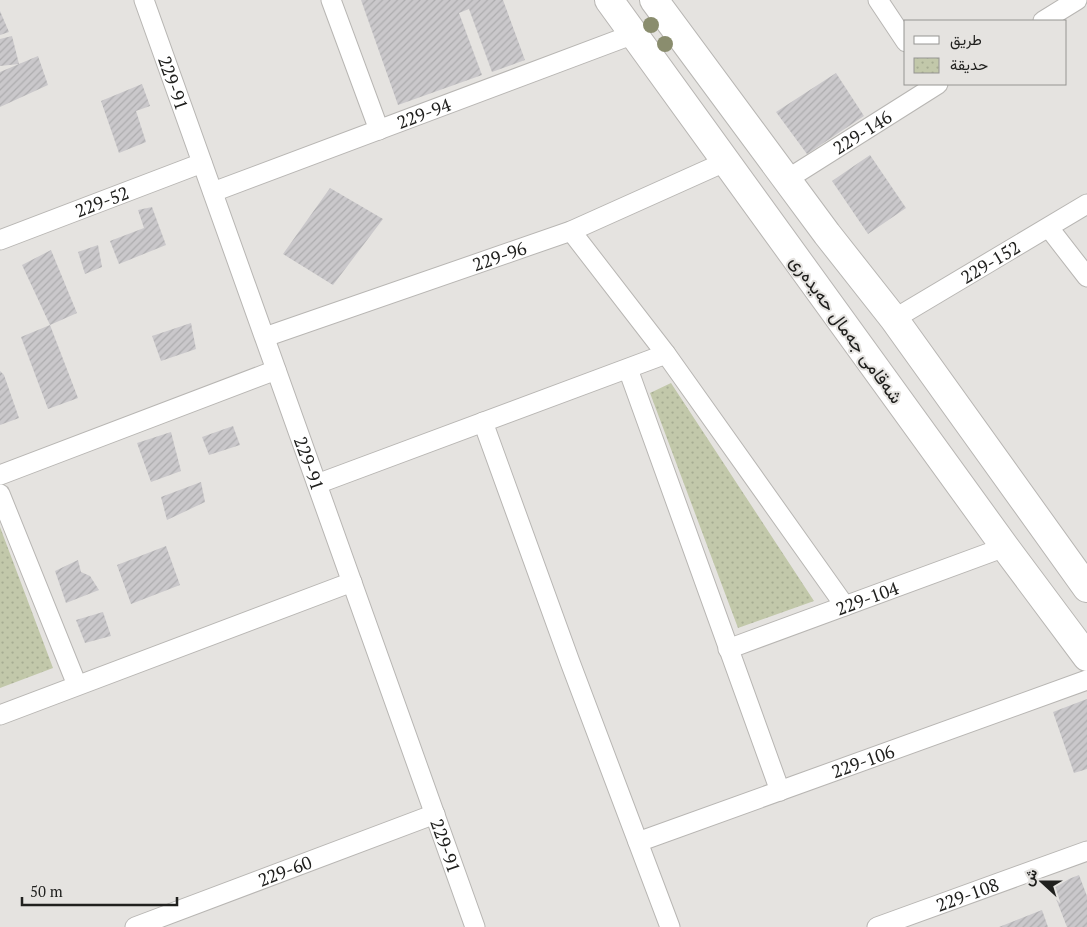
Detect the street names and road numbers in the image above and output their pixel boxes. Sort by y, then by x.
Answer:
street label: 229-91 [153,53,194,113]
street label: 229-94 [393,92,454,134]
street label: 229-146 [828,104,896,160]
street label: 229-52 [72,180,132,222]
street label: 229-96 [469,235,530,276]
street label: 229-152 [956,235,1024,289]
street label: شەقامی جەمال حەیدەری [785,250,909,408]
street label: 229-91 [289,433,330,494]
street label: 229-104 [832,575,902,620]
street label: 229-106 [828,738,898,783]
street label: 229-91 [425,815,467,876]
street label: 229-60 [254,850,315,892]
street label: 229-108 [932,872,1002,917]

